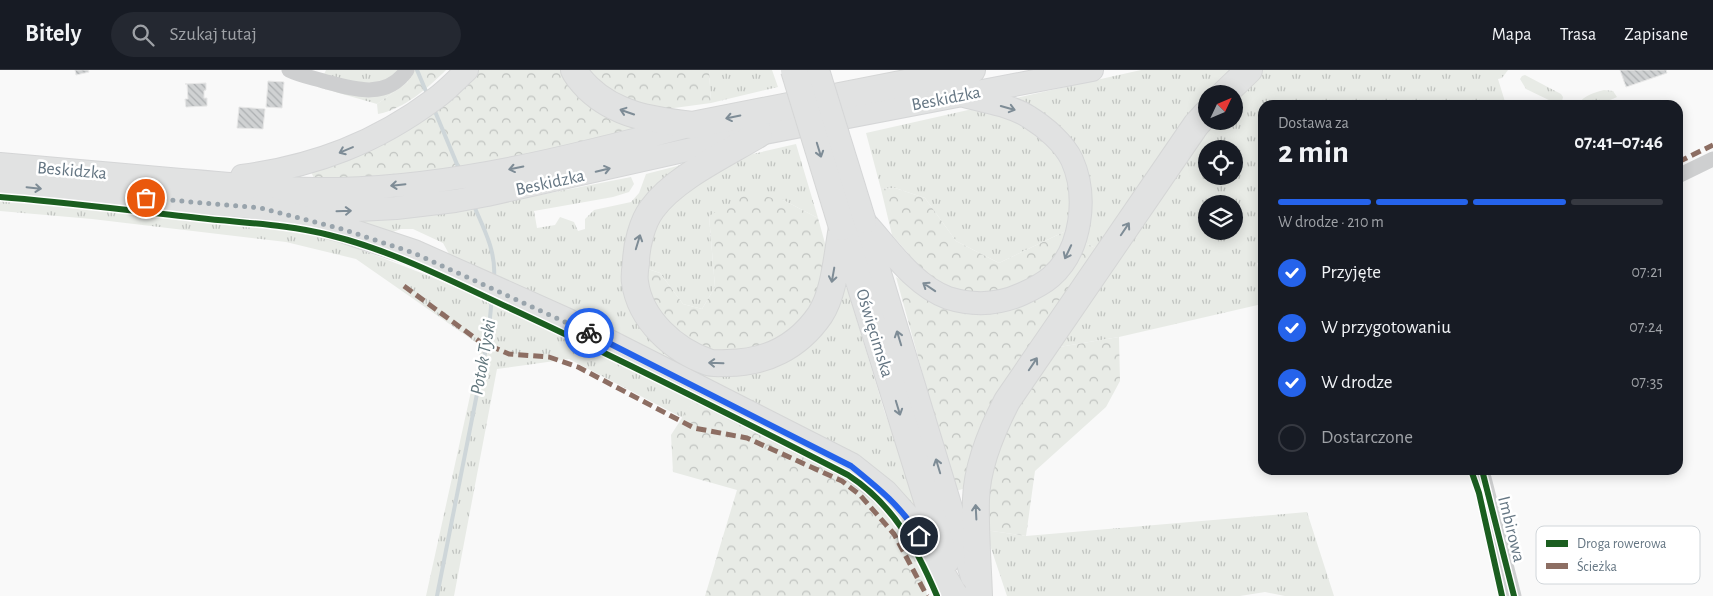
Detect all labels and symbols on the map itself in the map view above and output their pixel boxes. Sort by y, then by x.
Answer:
street label: Beskidzka [910,83,982,114]
north arrow [1198,85,1242,130]
one-way arrow [999,104,1015,114]
one-way arrow [620,107,635,116]
one-way arrow [725,113,741,122]
one-way arrow [814,142,824,158]
one-way arrow [339,147,354,156]
street label: Beskidzka [36,159,108,183]
one-way arrow [508,163,524,173]
one-way arrow [594,165,610,174]
street label: Beskidzka [514,167,586,199]
pin [125,177,167,219]
one-way arrow [391,180,407,190]
one-way arrow [26,183,42,193]
one-way arrow [336,206,352,215]
one-way arrow [1120,223,1130,237]
one-way arrow [634,235,644,251]
one-way arrow [1063,244,1073,259]
one-way arrow [828,267,838,283]
one-way arrow [922,282,936,292]
street label: Oświęcimska [852,287,896,380]
courier [564,308,614,358]
water label: Potok Tyski [467,318,499,397]
one-way arrow [894,330,904,346]
one-way arrow [1028,357,1038,371]
one-way arrow [709,358,725,367]
one-way arrow [893,399,903,415]
one-way arrow [933,458,943,474]
street label: Imbirowa [1494,494,1528,564]
one-way arrow [972,505,981,521]
pin [898,515,940,557]
legend [1536,526,1700,584]
text: Droga rowerowa [1577,537,1667,551]
text: Ścieżka [1577,557,1617,574]

